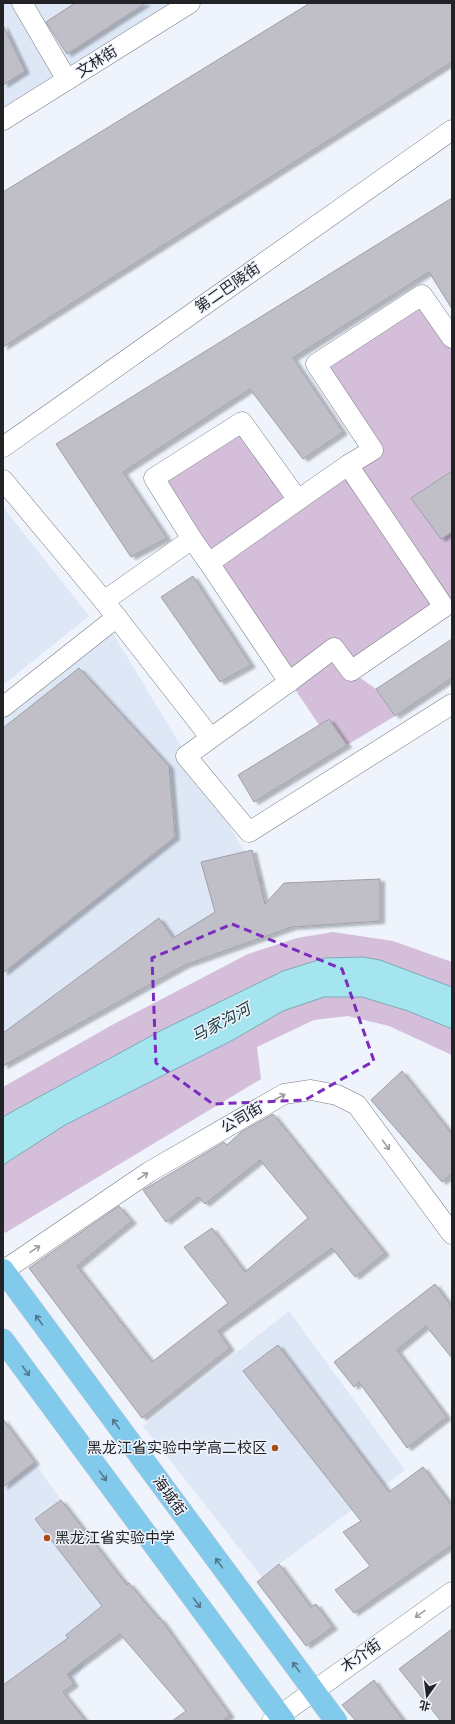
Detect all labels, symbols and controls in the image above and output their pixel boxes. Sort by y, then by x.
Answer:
street label: 文林街 [73,43,120,80]
street label: 第二巴陵街 [192,260,263,316]
water label: 马家沟河 [189,999,256,1045]
one-way arrow [273,1092,285,1100]
street label: 公司街 [218,1099,265,1136]
one-way arrow [382,1139,390,1150]
one-way arrow [137,1172,148,1180]
one-way arrow [30,1245,41,1253]
one-way arrow [35,1314,43,1325]
one-way arrow [22,1365,30,1376]
one-way arrow [112,1419,121,1430]
place label: 黑龙江省实验中学高二校区 [87,1439,267,1456]
marker: 黑龙江省实验中学高二校区 [270,1443,280,1453]
one-way arrow [99,1470,107,1481]
street label: 海城街 [150,1473,189,1519]
place label: 黑龙江省实验中学 [55,1529,175,1546]
marker: 黑龙江省实验中学 [42,1533,52,1543]
one-way arrow [214,1557,223,1568]
one-way arrow [193,1597,201,1608]
one-way arrow [415,1610,426,1618]
street label: 木介街 [338,1636,384,1675]
one-way arrow [292,1662,300,1673]
north arrow [407,1676,447,1716]
text: 北 [418,1699,431,1712]

